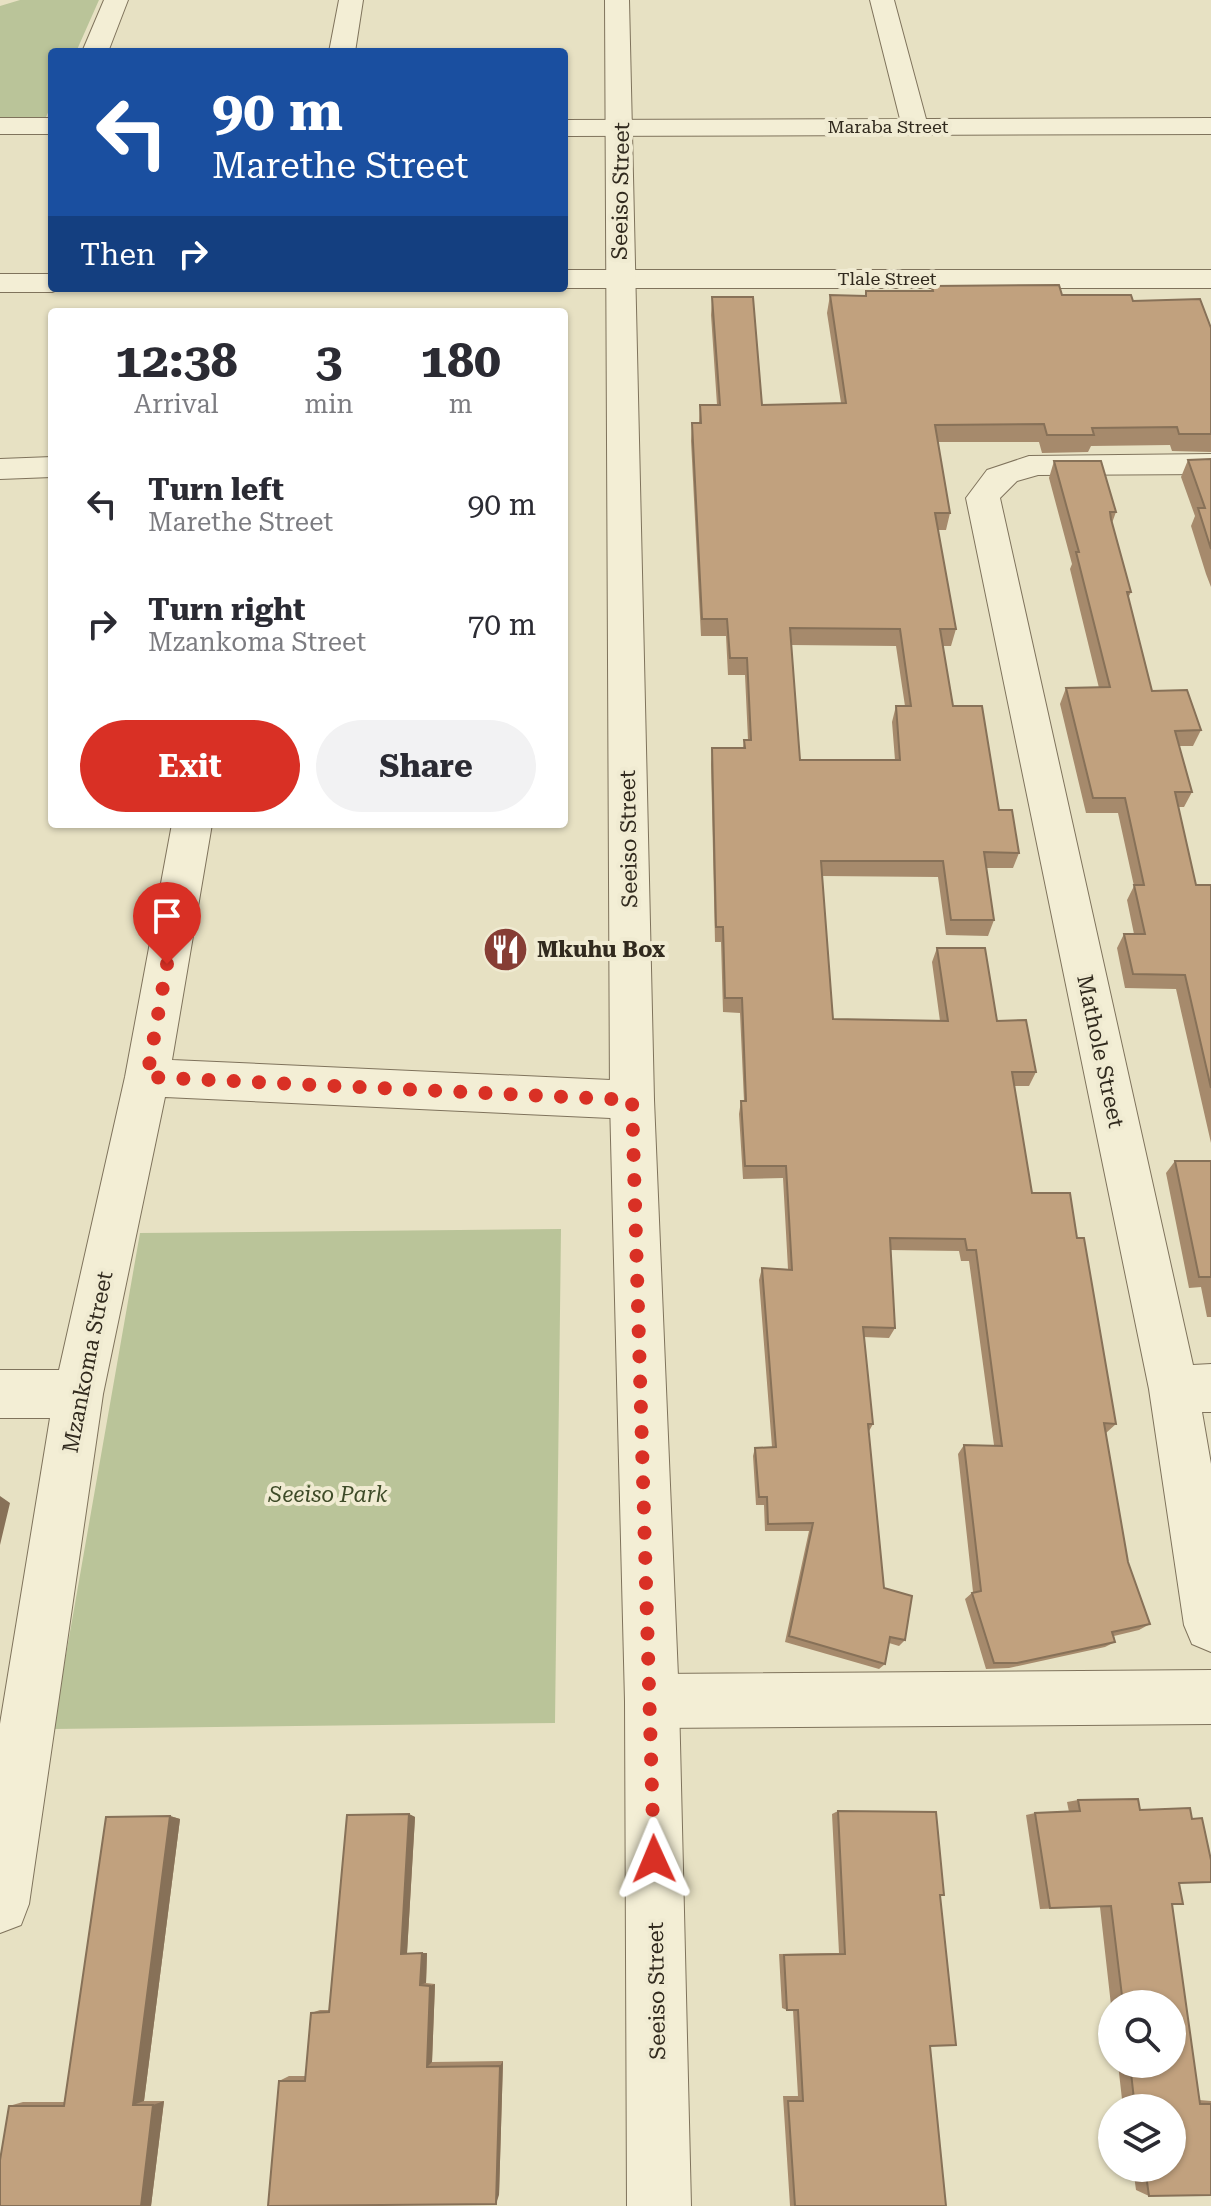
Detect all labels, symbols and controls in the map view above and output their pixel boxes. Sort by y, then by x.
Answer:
text: 90 m [212,78,343,144]
icon: left [80,80,184,184]
street label: Maraba Street [827,116,949,137]
street label: Seeiso Street [607,122,634,260]
text: Marethe Street [212,145,468,187]
icon: right [171,232,215,276]
text: Then [80,237,155,272]
street label: Tlale Street [838,268,937,289]
text: 12:38 [115,333,238,389]
text: 3 [315,333,342,389]
text: 180 [420,333,501,389]
text: Arrival [134,389,219,419]
text: min [305,389,353,419]
text: m [449,389,473,419]
text: Turn left [148,472,284,507]
icon: left [80,482,124,526]
text: 90 m [467,487,536,522]
text: Marethe Street [148,507,333,537]
text: Turn right [148,592,305,627]
icon: right [80,602,124,646]
text: 70 m [467,607,536,642]
text: Mzankoma Street [148,627,366,657]
button: Exit [80,720,300,812]
button: Share [316,720,536,812]
street label: Seeiso Street [615,770,642,908]
pin [133,882,201,964]
icon: arrive [145,894,189,938]
restaurant icon: Mkuhu Box [482,925,530,973]
place label: Mkuhu Box [537,937,665,962]
street label: Mathole Street [1072,972,1129,1130]
street label: Mzankoma Street [58,1269,117,1455]
park label: Seeiso Park [268,1482,388,1507]
position arrow [612,1817,696,1901]
street label: Seeiso Street [643,1922,670,2060]
map controls [1098,1990,1186,2182]
button: search [1098,1990,1186,2078]
button: layers [1098,2094,1186,2182]

